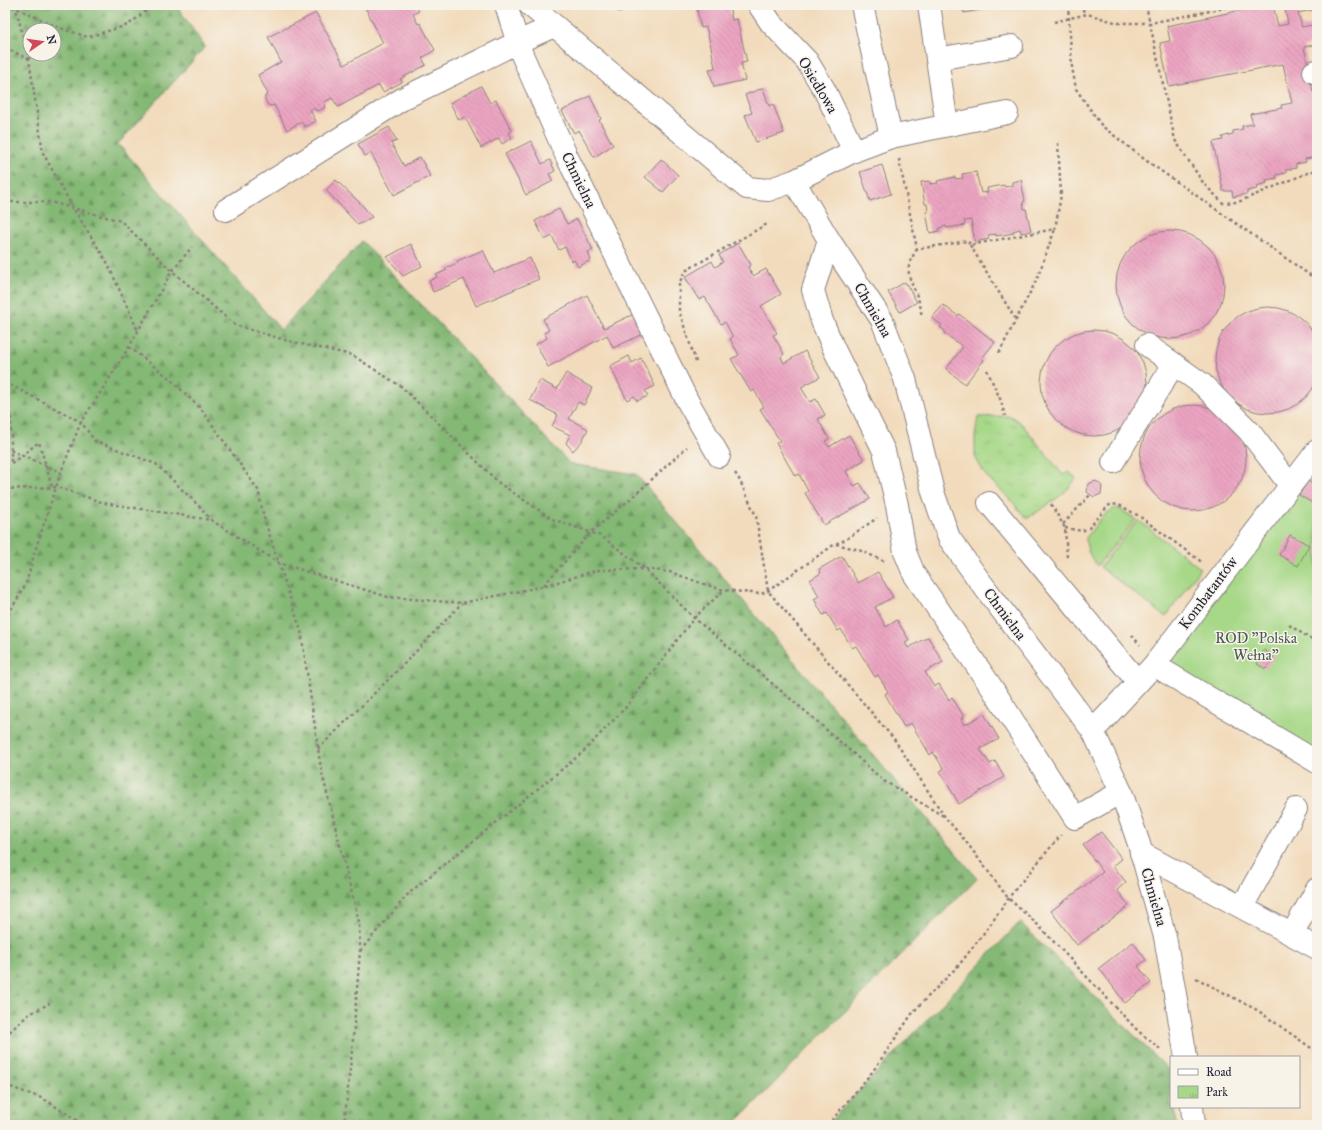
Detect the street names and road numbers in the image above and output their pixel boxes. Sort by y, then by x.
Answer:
street label: Osiedlowa [794,54,842,117]
street label: Chmielna [558,149,601,211]
street label: Chmielna [850,280,896,341]
street label: Kombatantów [1175,553,1241,633]
street label: Chmielna [980,585,1031,644]
street label: Chmielna [1137,866,1171,929]

